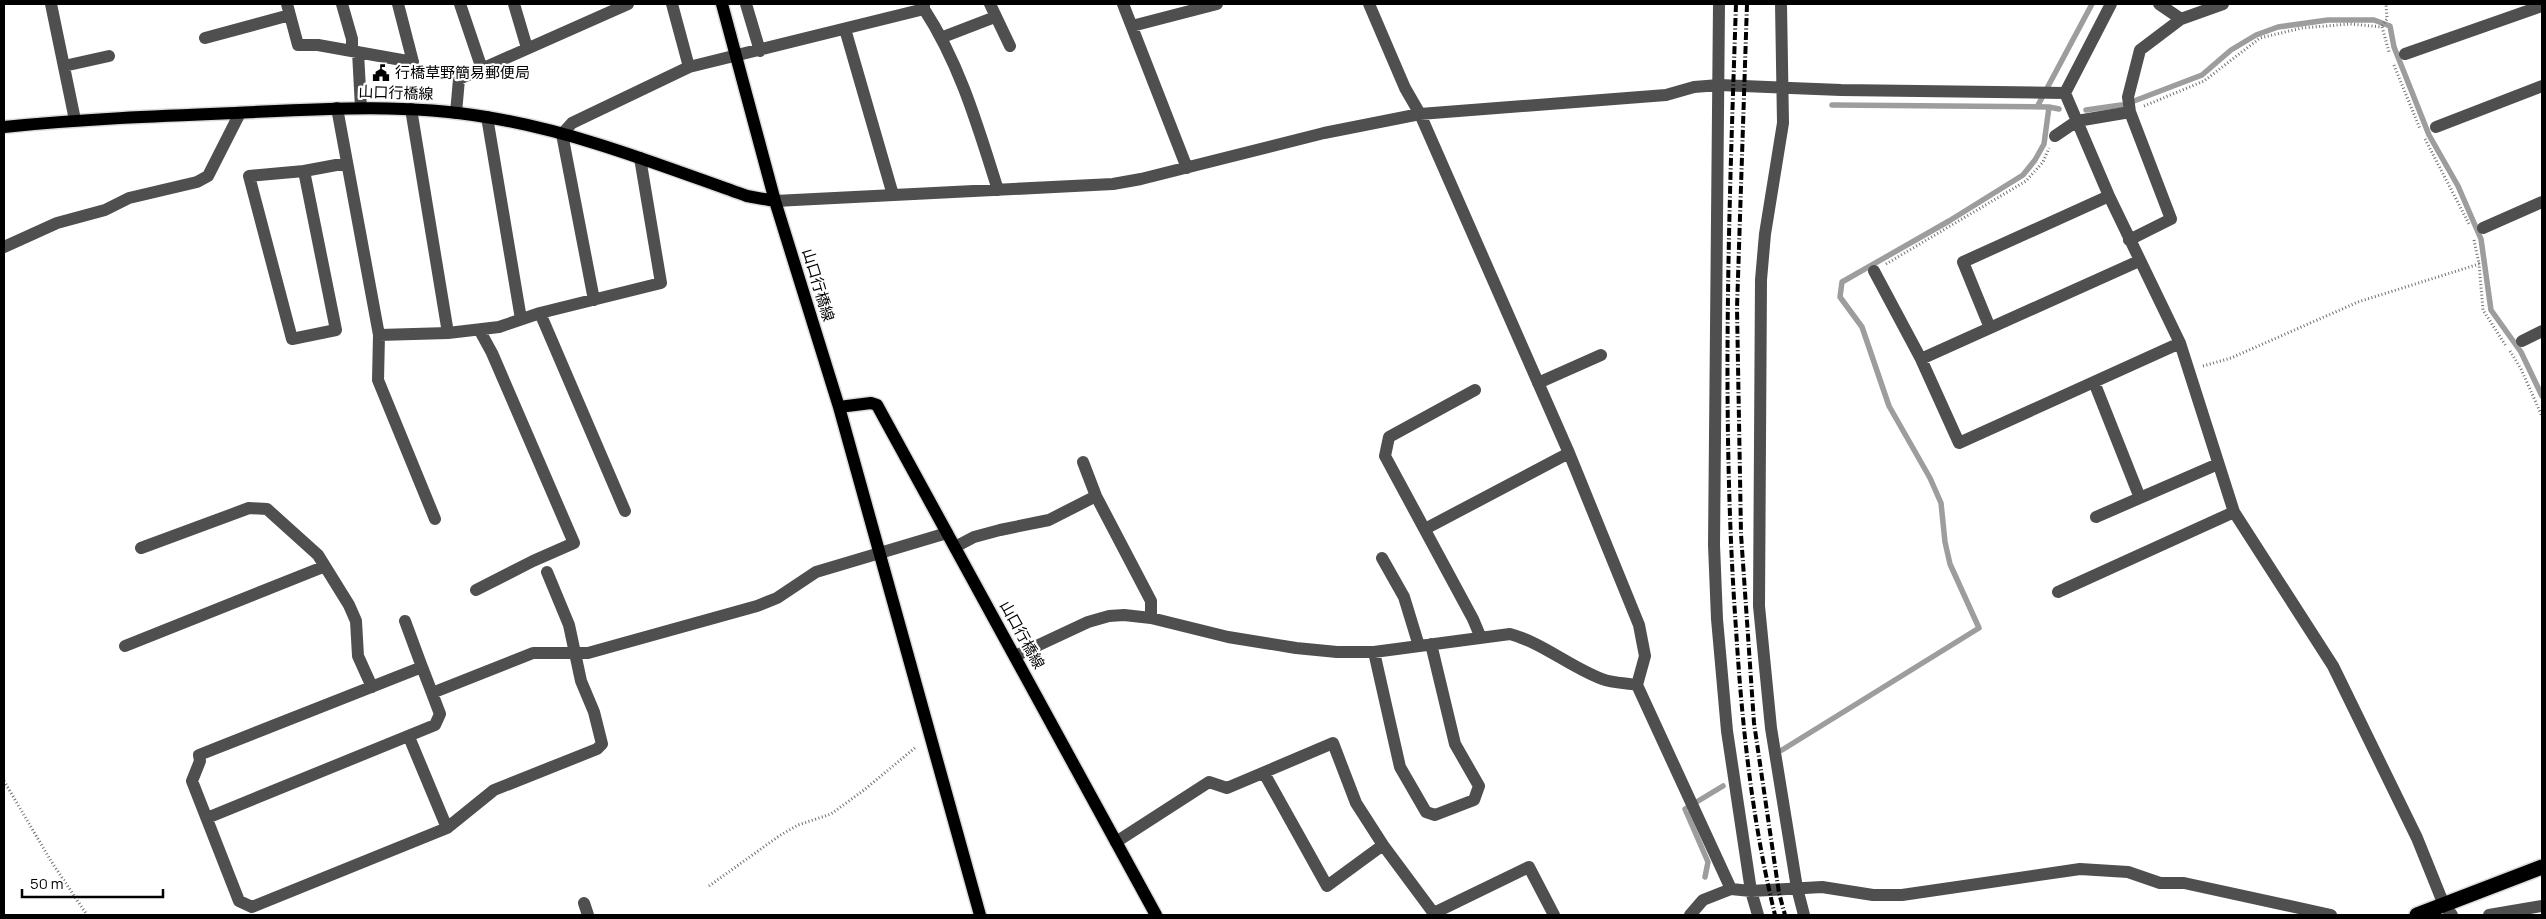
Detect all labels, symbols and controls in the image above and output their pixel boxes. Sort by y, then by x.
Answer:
place label: 行橋草野簡易郵便局 [395,62,530,83]
public building icon: 行橋草野簡易郵便局 [371,63,391,83]
street label: 山口行橋線 [358,81,434,104]
street label: 山口行橋線 [797,246,839,324]
street label: 山口行橋線 [995,597,1050,673]
scale bar [22,866,164,898]
text: 50 m [30,873,64,894]

